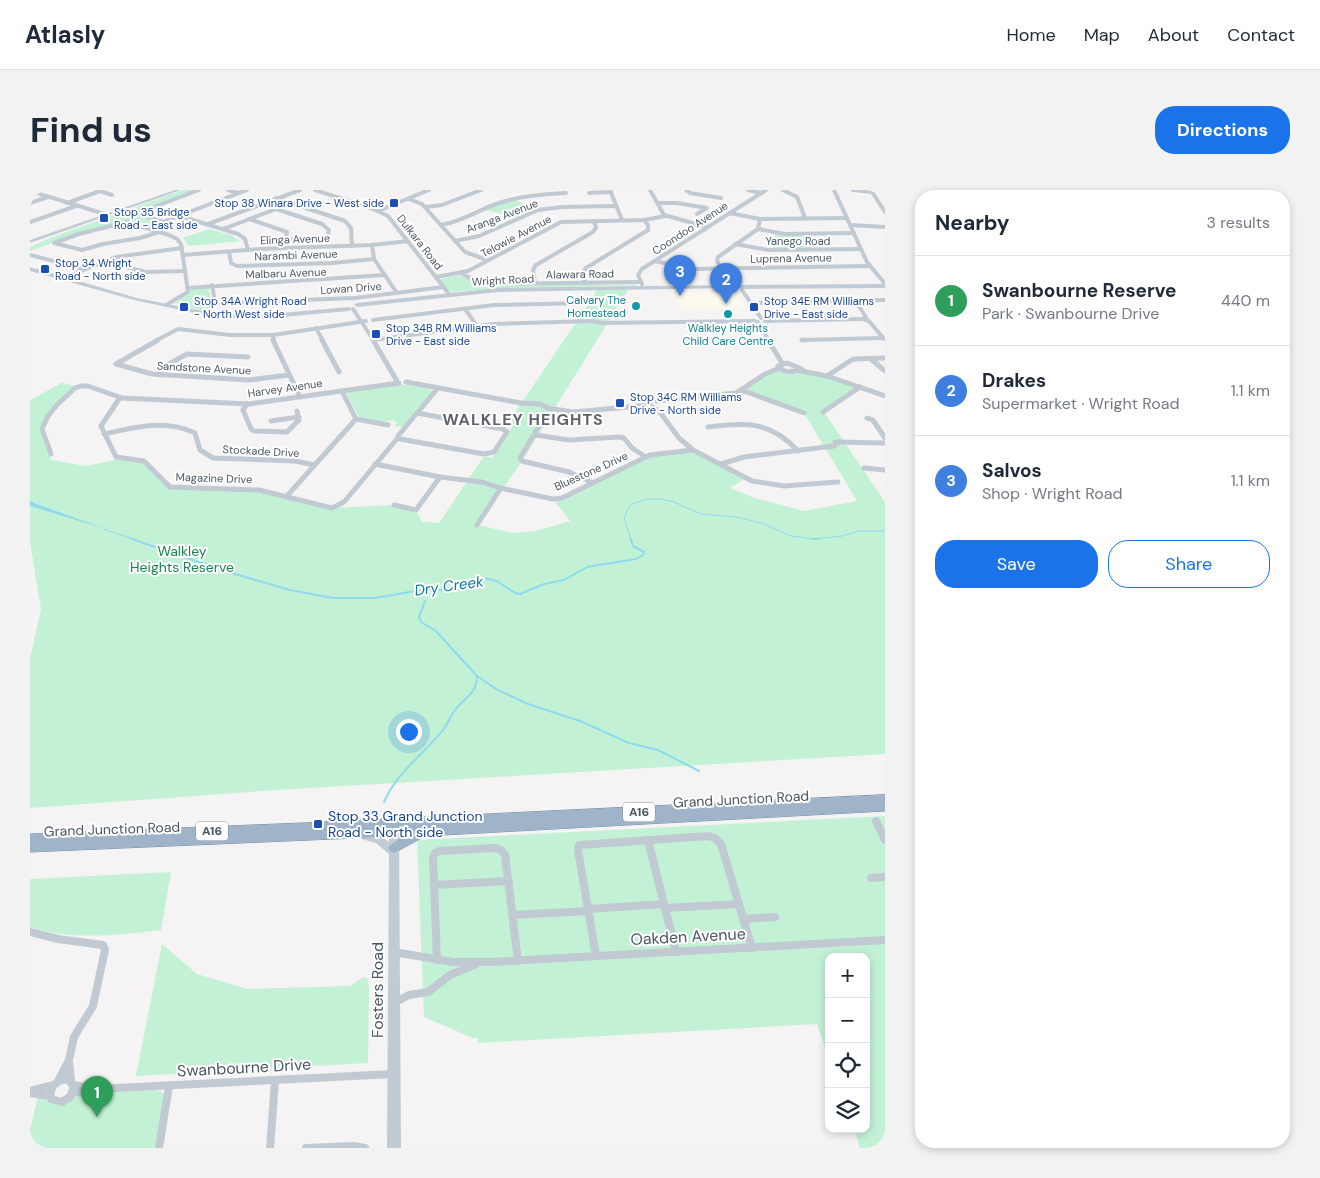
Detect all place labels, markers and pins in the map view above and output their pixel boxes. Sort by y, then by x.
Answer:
place label: Stop 38 Winara Drive - West side [214,196,384,210]
marker: Stop 38 Winara Drive - West side [388,197,400,209]
place label: Stop 35 Bridge Road - East side [114,205,197,232]
marker: Stop 35 Bridge Road - East side [98,212,110,224]
pin: 3 [664,255,696,296]
place label: Stop 34 Wright Road - North side [55,256,145,283]
marker: Stop 34 Wright Road - North side [39,263,51,275]
pin: 2 [710,263,742,304]
place label: Calvary The Homestead [566,293,626,320]
place label: Stop 34A Wright Road - North West side [194,294,307,321]
place label: Stop 34E RM Williams Drive - East side [764,294,874,321]
marker: Calvary The Homestead [630,300,642,312]
marker: Stop 34A Wright Road - North West side [178,301,190,313]
marker: Stop 34E RM Williams Drive - East side [748,301,760,313]
marker: Walkley Heights Child Care Centre [722,308,734,320]
place label: Stop 34B RM Williams Drive - East side [386,321,496,348]
place label: Walkley Heights Child Care Centre [683,321,773,348]
marker: Stop 34B RM Williams Drive - East side [370,328,382,340]
place label: Stop 34C RM Williams Drive - North side [630,390,742,417]
marker: Stop 34C RM Williams Drive - North side [614,397,626,409]
place label: Stop 33 Grand Junction Road - North side [328,807,483,841]
marker: Stop 33 Grand Junction Road - North side [312,818,324,830]
pin: 1 [81,1076,113,1117]

